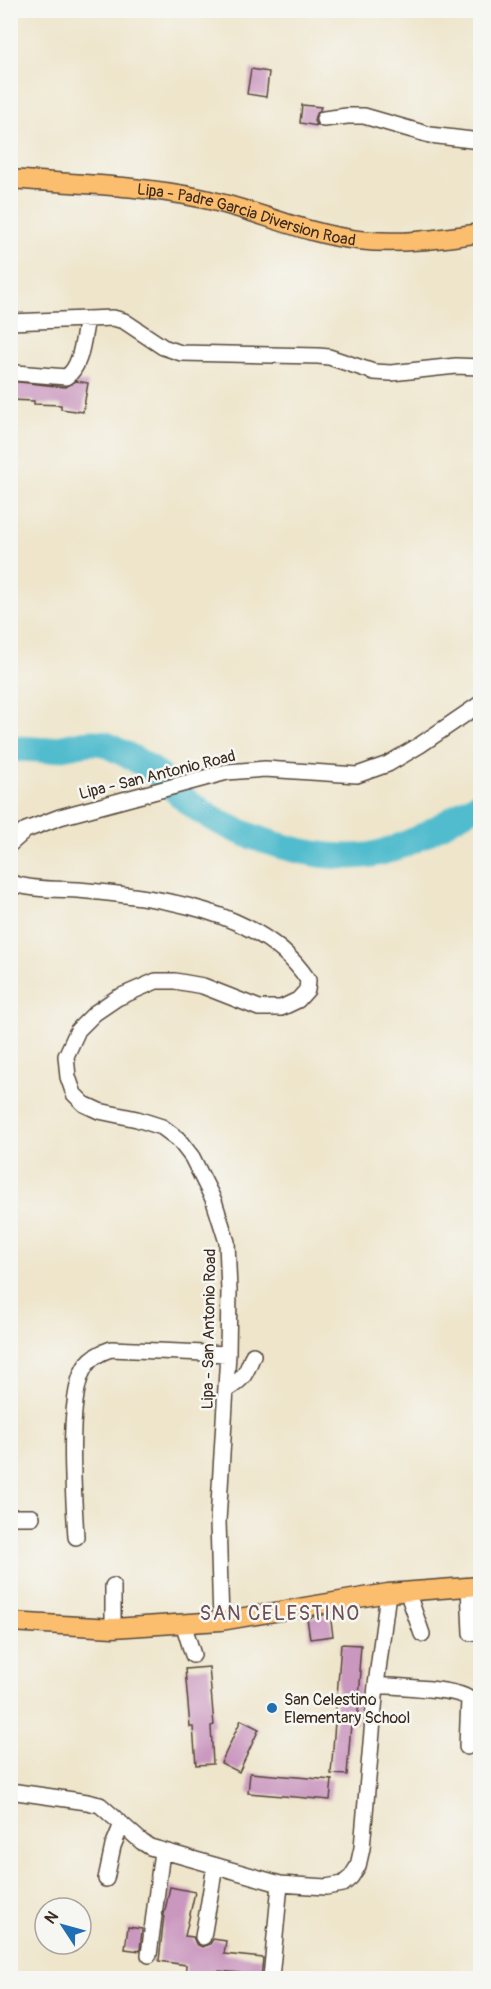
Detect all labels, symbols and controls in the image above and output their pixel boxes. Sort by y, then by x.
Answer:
street label: Lipa - Padre Garcia Diversion Road [136,179,357,251]
street label: Lipa - San Antonio Road [77,746,238,804]
street label: Lipa - San Antonio Road [198,1248,220,1410]
district label: SAN CELESTINO [199,1601,361,1626]
place label: San Celestino Elementary School [284,1690,410,1728]
marker: San Celestino Elementary School [265,1701,279,1715]
north arrow [33,1896,93,1956]
text: N [40,1907,63,1928]

